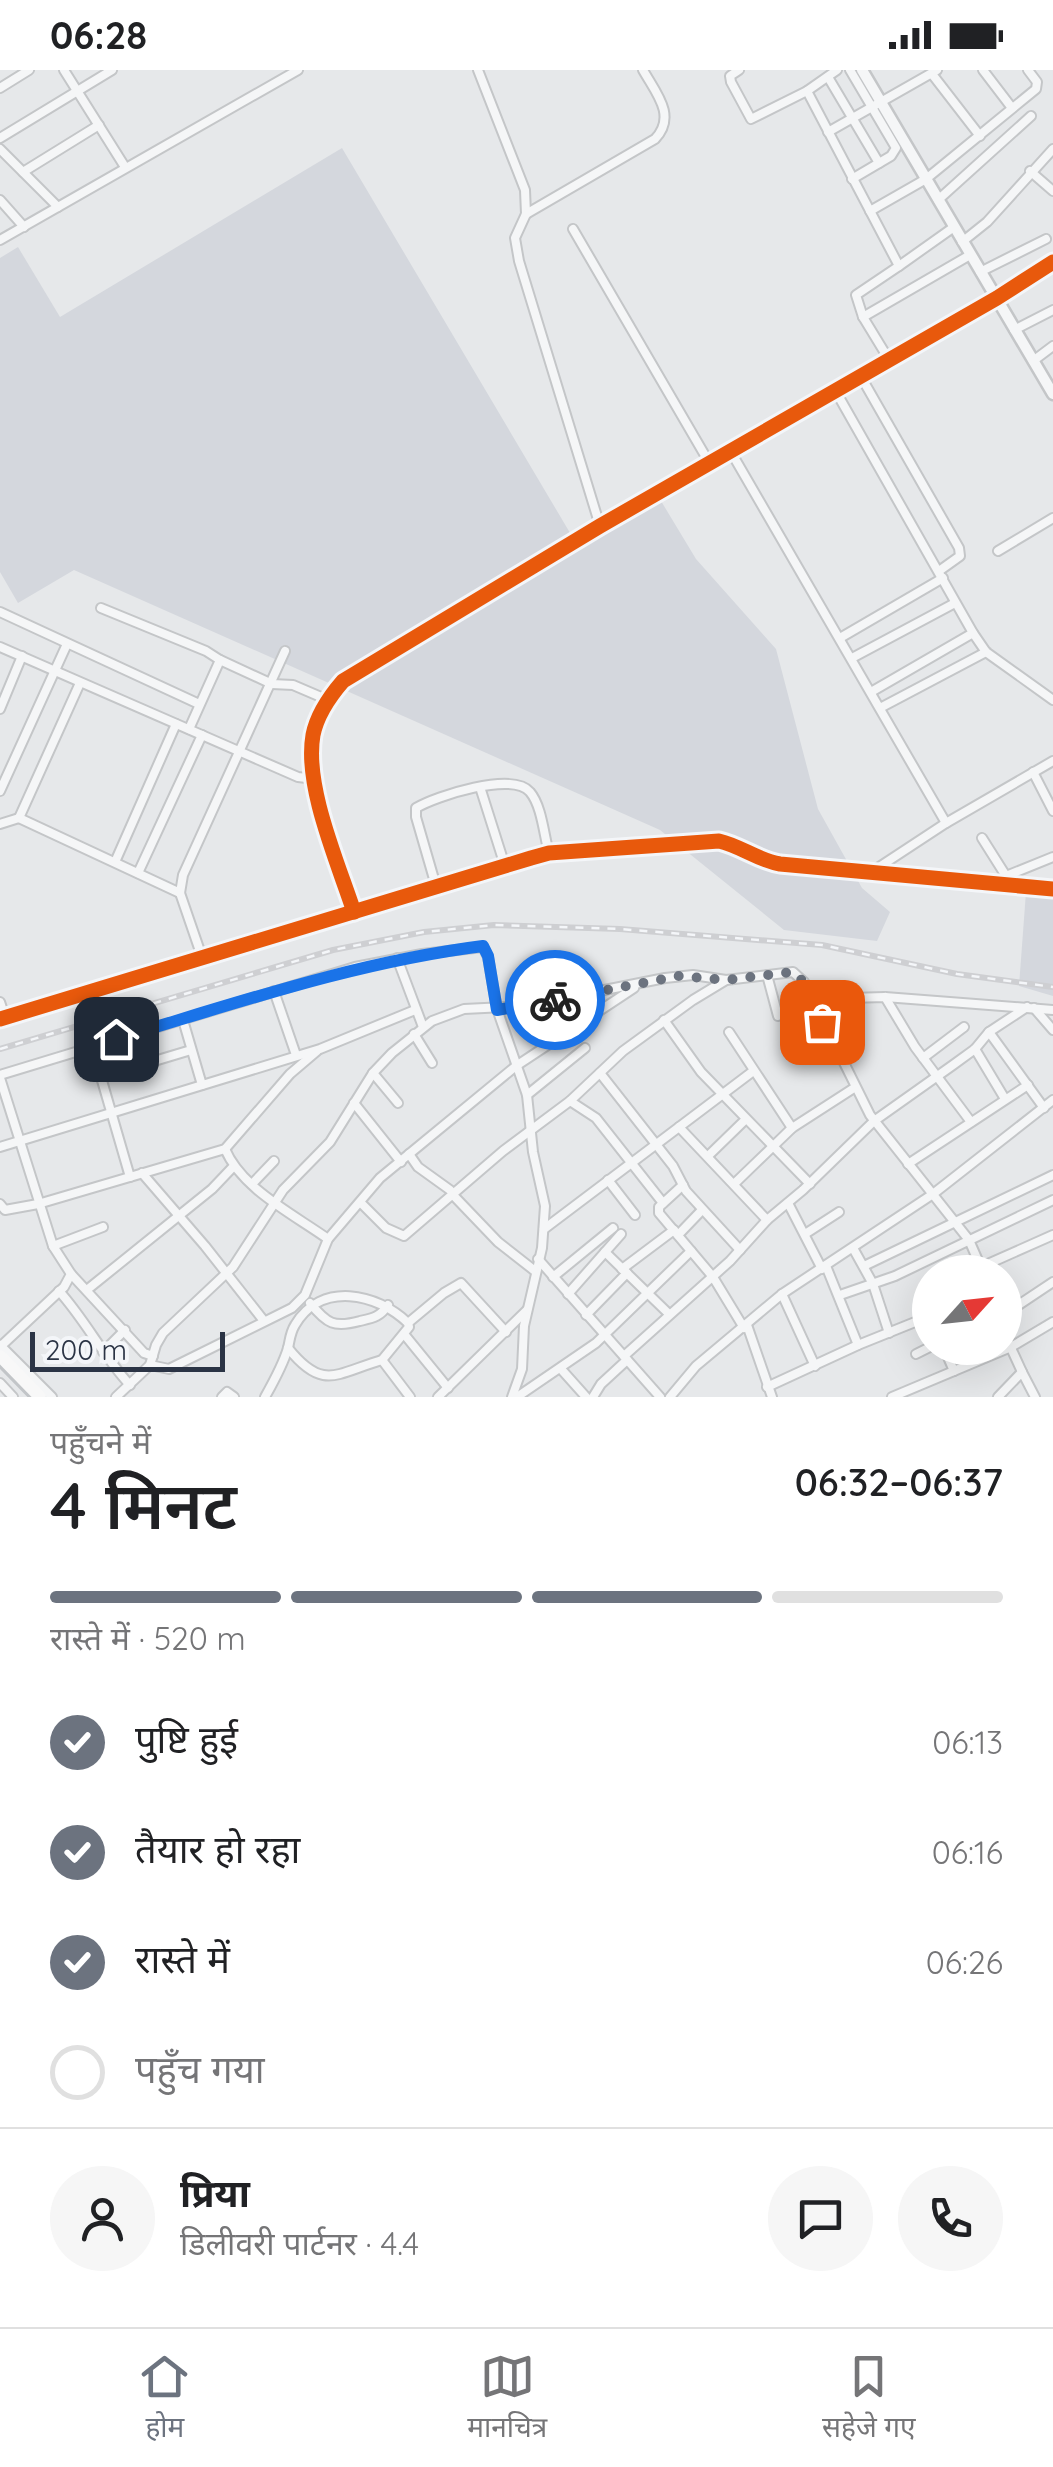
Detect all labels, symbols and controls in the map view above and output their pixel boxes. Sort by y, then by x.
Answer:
text: 06:28 [50,11,147,59]
courier [505,950,605,1050]
icon: bike [528,973,583,1028]
pin [780,980,865,1065]
icon: bag [795,995,850,1050]
pin [74,997,159,1082]
icon: home [89,1012,144,1067]
north arrow [912,1255,1022,1365]
map controls [912,1255,1022,1365]
scale bar [30,1327,225,1372]
text: 200 m [45,1332,127,1367]
text: पहुँचने में [50,1422,151,1462]
text: 06:32–06:37 [795,1458,1003,1506]
text: 4 मिनट [50,1464,237,1545]
text: रास्ते में · 520 m [50,1618,246,1658]
icon: check [50,1715,105,1770]
text: पुष्टि हुई [135,1715,238,1763]
text: 06:13 [932,1722,1003,1762]
icon: check [50,1825,105,1880]
text: तैयार हो रहा [135,1825,300,1873]
text: 06:16 [932,1832,1003,1872]
icon: check [50,1935,105,1990]
text: रास्ते में [135,1935,230,1983]
text: 06:26 [926,1942,1003,1982]
text: पहुँच गया [135,2045,265,2093]
button: person [50,2166,155,2271]
button: chat [768,2166,873,2271]
button: phone [898,2166,1003,2271]
text: प्रिया [180,2169,250,2217]
text: डिलीवरी पार्टनर · 4.4 [180,2223,419,2263]
tab: होम [137,2349,192,2448]
tab: मानचित्र [467,2349,547,2448]
tab: सहेजे गए [822,2349,916,2448]

